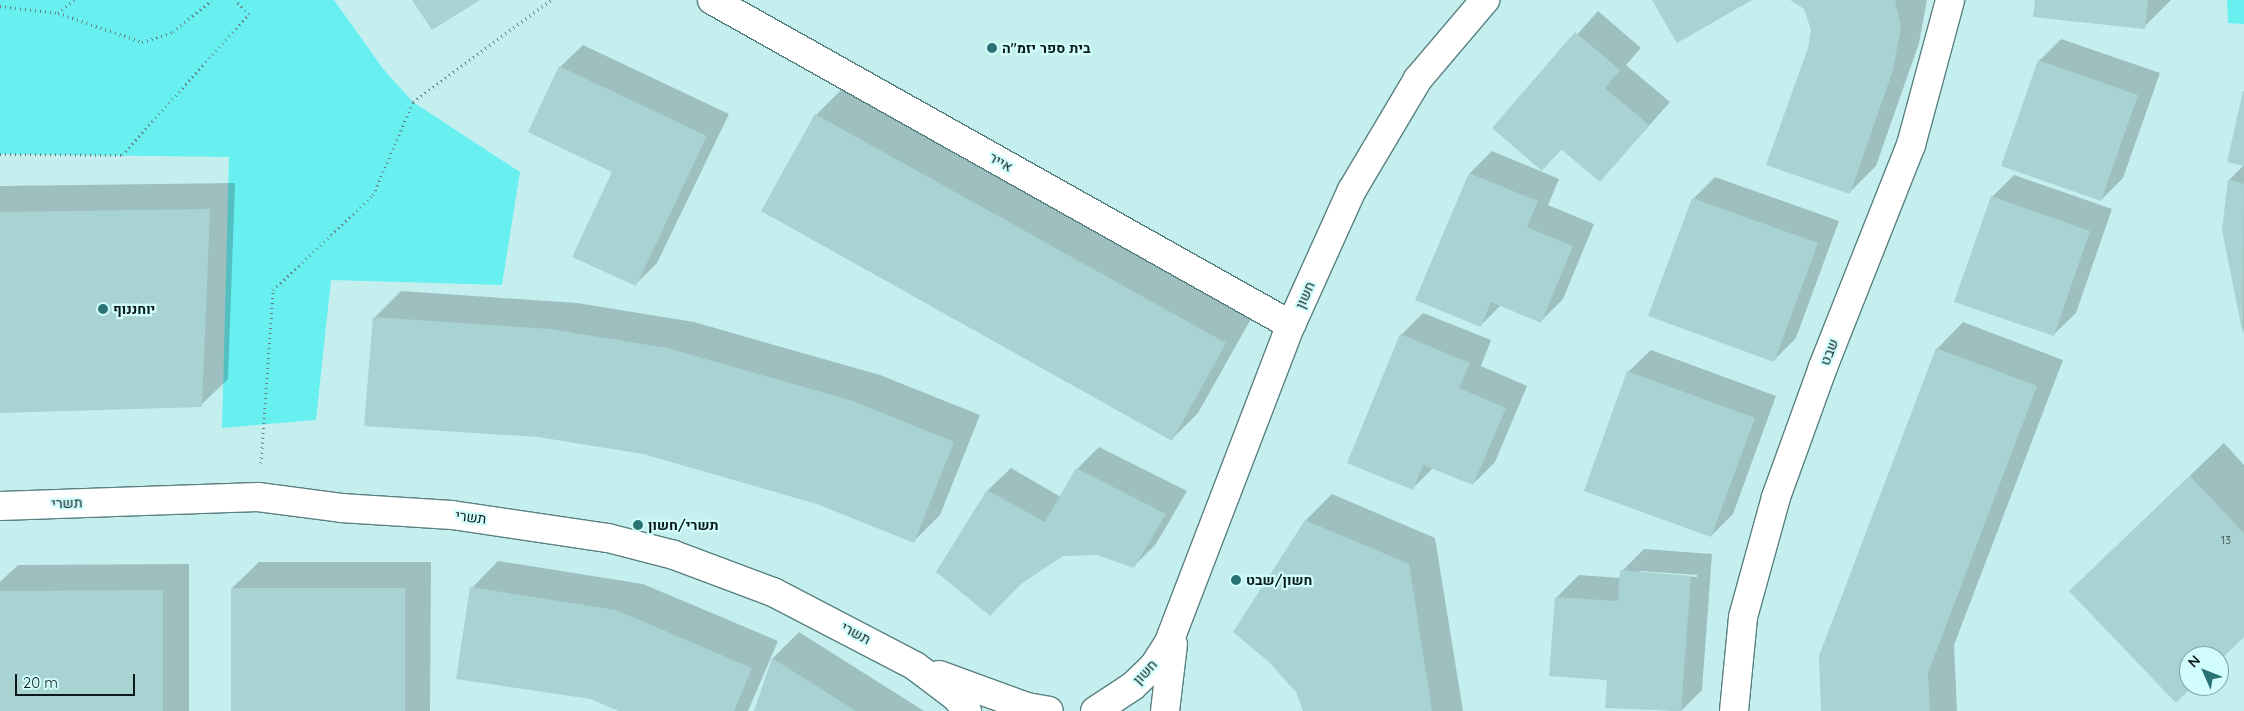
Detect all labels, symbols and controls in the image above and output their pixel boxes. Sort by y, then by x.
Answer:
place label: בית ספר יזמ"ה [1002,40,1091,56]
marker: בית ספר יזמ"ה [986,42,998,54]
street label: אייר [986,149,1016,175]
street label: חשון [1292,279,1318,311]
place label: יוחננוף [113,301,155,317]
marker: יוחננוף [97,303,109,315]
street label: שבט [1816,336,1842,368]
street label: תשרי [51,494,83,512]
street label: תשרי [455,507,487,527]
place label: תשרי/חשון [648,517,718,533]
marker: תשרי/חשון [632,519,644,531]
house number: 13 [2221,533,2231,547]
place label: חשון/שבט [1246,572,1312,588]
marker: חשון/שבט [1230,574,1242,586]
street label: תשרי [838,618,874,648]
north arrow [2179,646,2229,696]
text: N [2184,651,2204,671]
street label: חשון [1129,656,1161,688]
scale bar [18,664,138,696]
text: 20 m [23,673,58,692]

